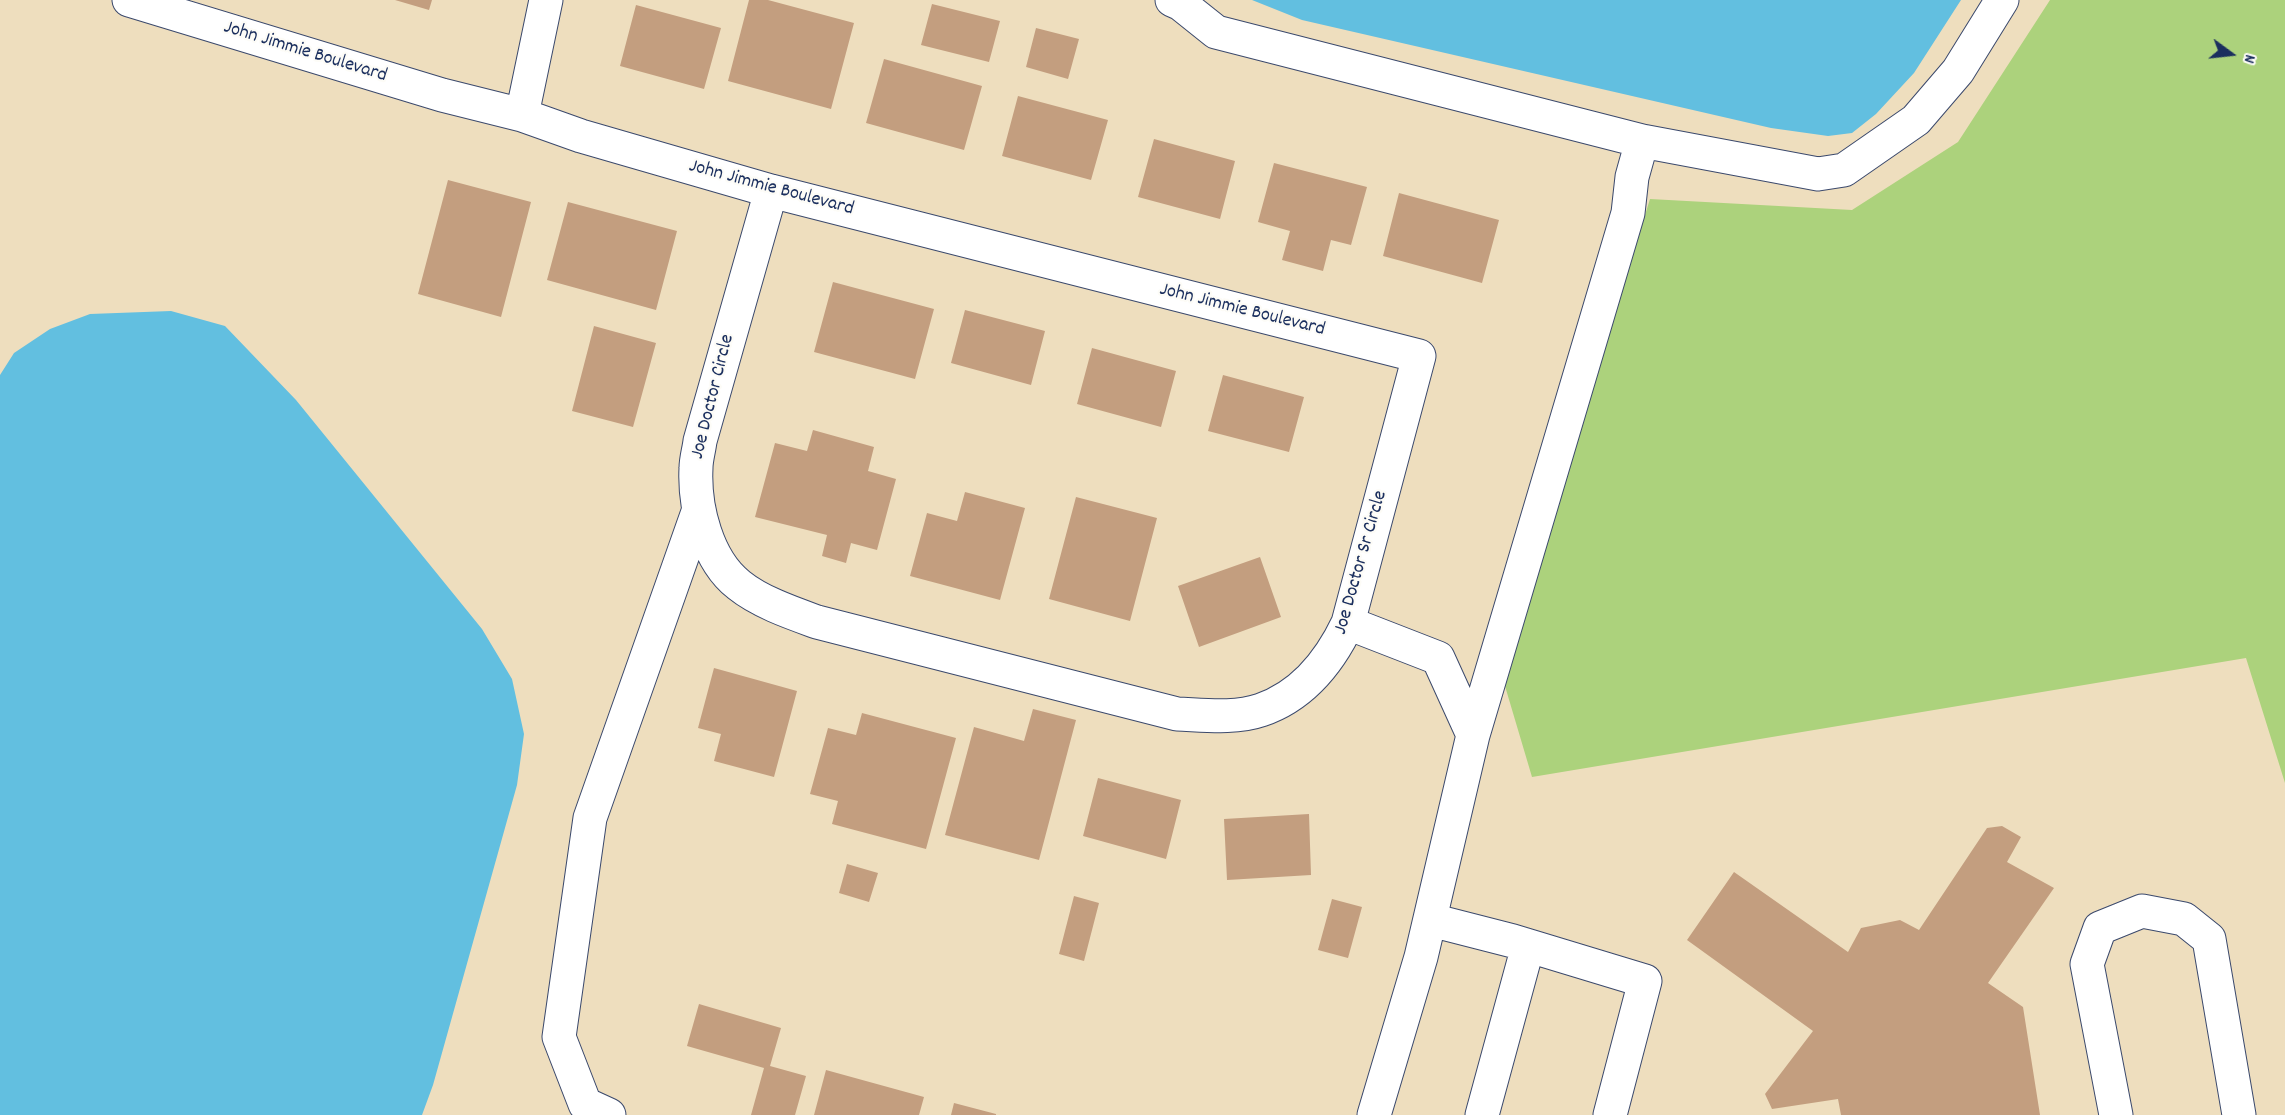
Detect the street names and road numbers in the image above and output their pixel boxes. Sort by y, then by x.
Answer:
street label: John Jimmie Boulevard [220,17,390,89]
street label: John Jimmie Boulevard [686,155,856,223]
street label: John Jimmie Boulevard [1157,279,1327,343]
street label: Joe Doctor Circle [687,332,741,462]
street label: Joe Doctor Sr Circle [1330,488,1394,638]

